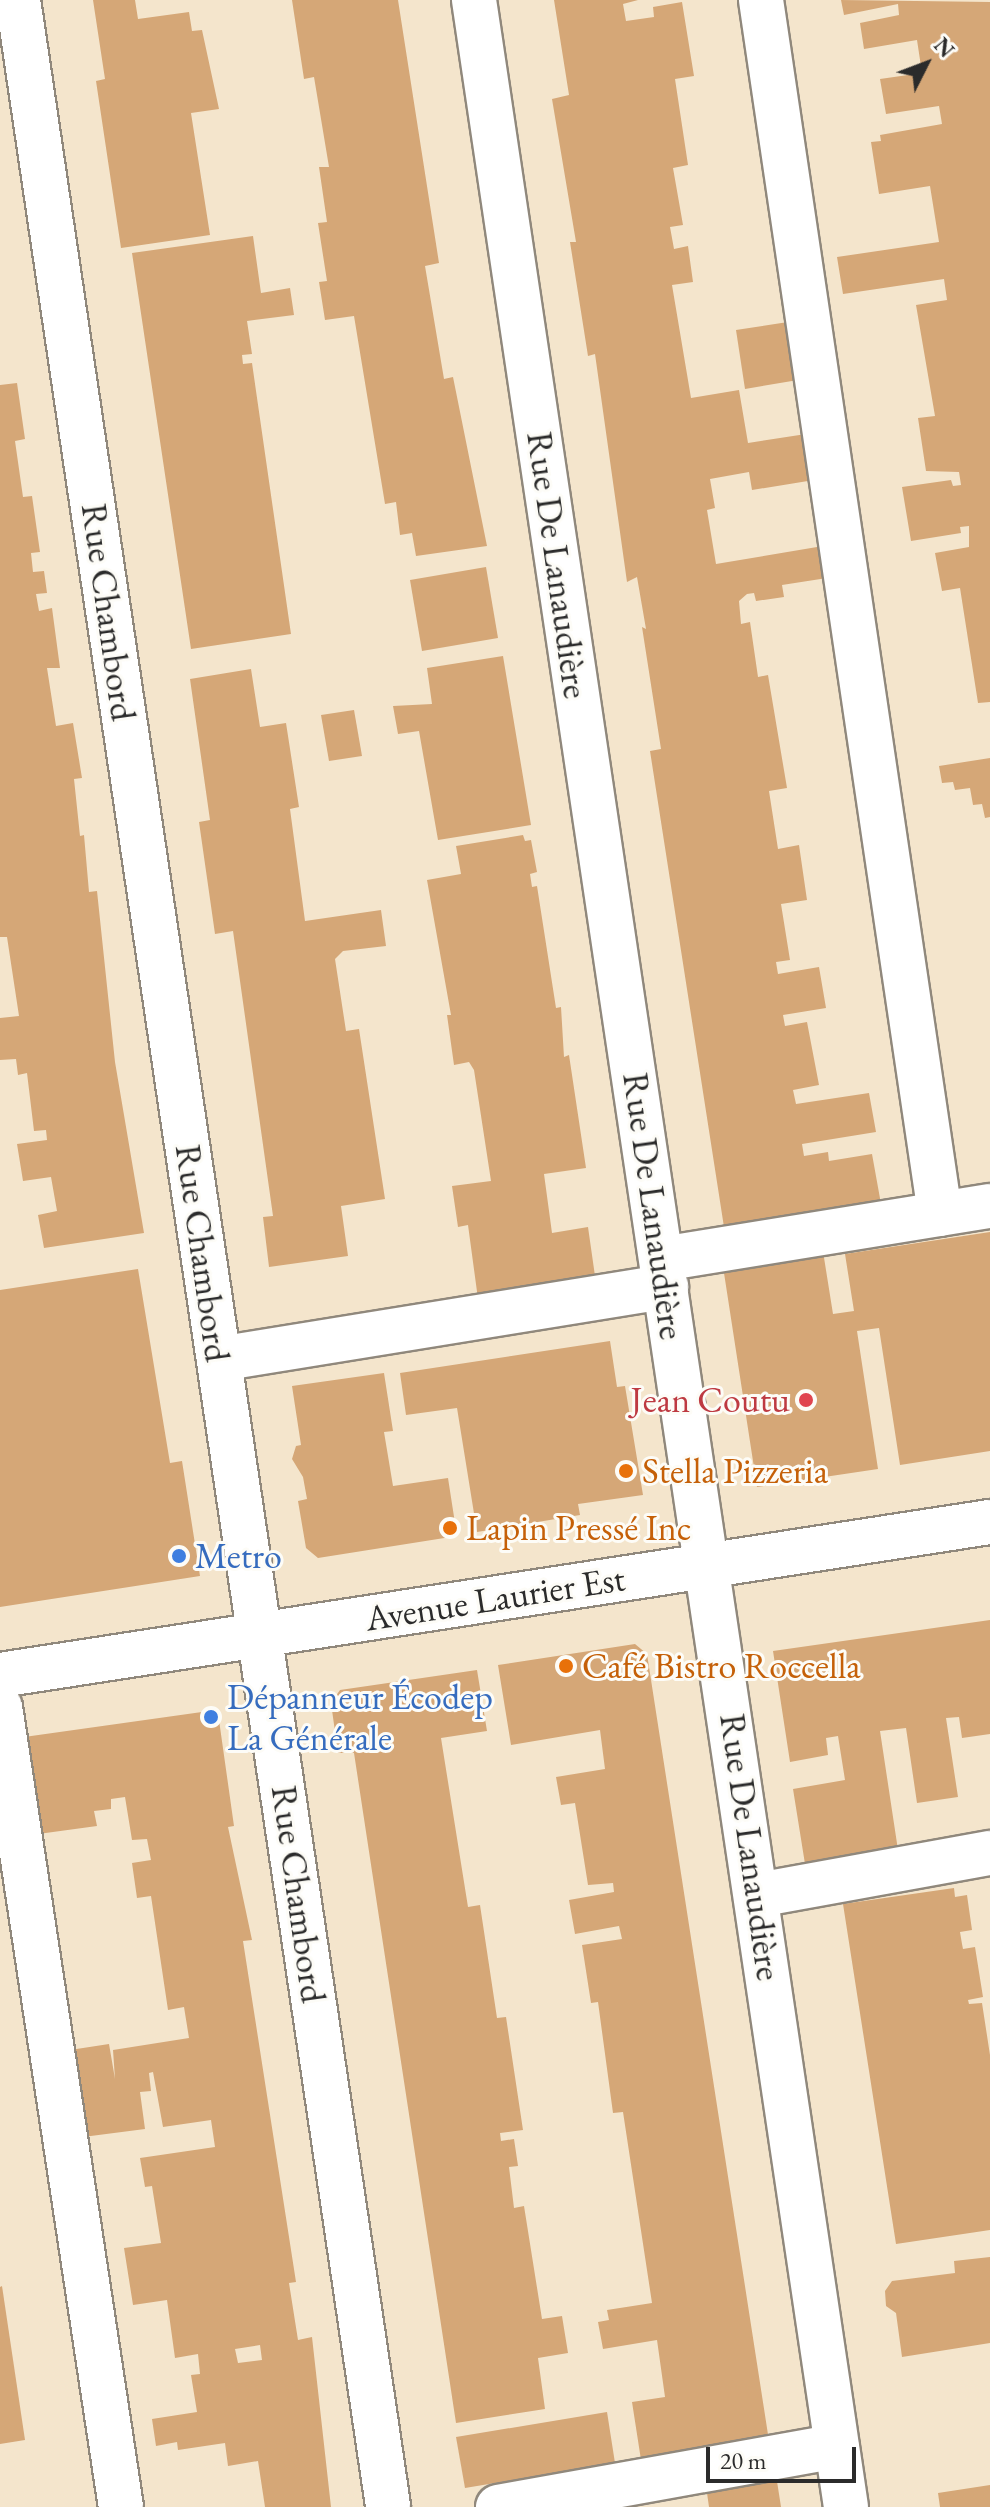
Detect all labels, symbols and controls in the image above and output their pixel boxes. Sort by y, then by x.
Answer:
north arrow [886,24,966,104]
text: N [927,31,961,64]
street label: Rue De Lanaudière [518,429,598,701]
street label: Rue Chambord [72,501,146,723]
street label: Rue De Lanaudière [614,1070,694,1342]
street label: Rue Chambord [166,1142,240,1364]
place label: Jean Coutu [631,1378,790,1422]
marker: Jean Coutu [797,1391,815,1409]
place label: Stella Pizzeria [642,1449,828,1493]
marker: Stella Pizzeria [617,1462,635,1480]
place label: Lapin Pressé Inc [466,1506,691,1550]
marker: Lapin Pressé Inc [441,1519,459,1537]
place label: Metro [195,1534,282,1578]
marker: Metro [170,1547,188,1565]
street label: Avenue Laurier Est [362,1556,628,1640]
place label: Café Bistro Roccella [582,1644,861,1688]
marker: Café Bistro Roccella [557,1657,575,1675]
place label: Dépanneur Écodep La Générale [227,1674,493,1759]
marker: Dépanneur Écodep La Générale [202,1708,220,1726]
street label: Rue De Lanaudière [711,1711,791,1983]
street label: Rue Chambord [262,1783,336,2005]
scale bar [710,2431,860,2481]
text: 20 m [720,2445,767,2476]

